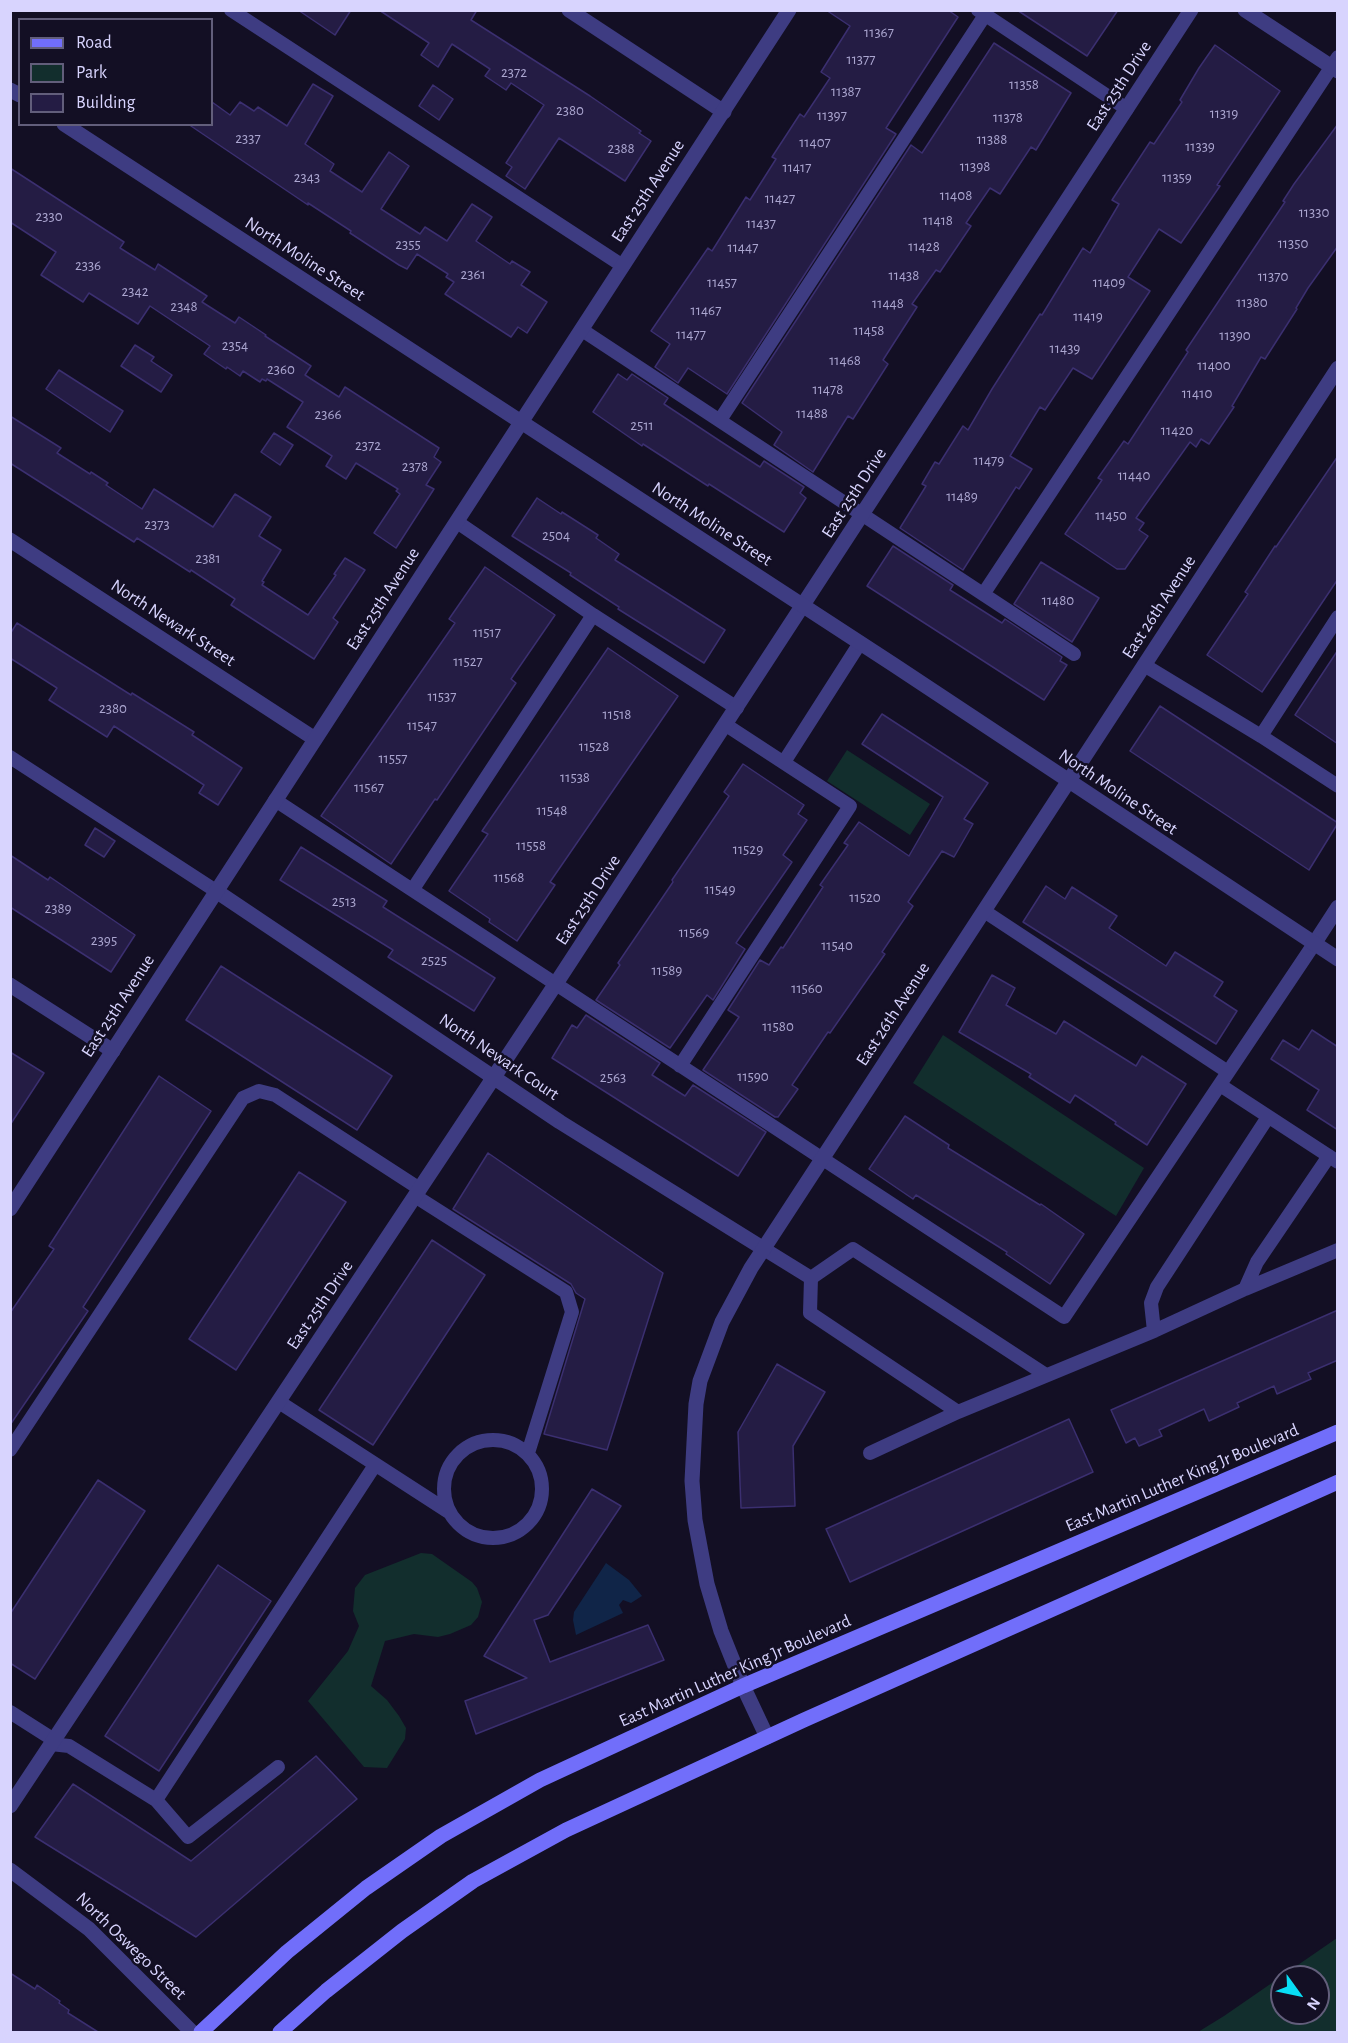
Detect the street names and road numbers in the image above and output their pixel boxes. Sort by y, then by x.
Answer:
street label: East 25th Drive [1082,37,1156,135]
street label: East 25th Avenue [607,136,689,246]
street label: North Moline Street [241,212,369,306]
street label: East 25th Drive [817,444,891,542]
street label: North Moline Street [648,477,776,571]
street label: East 25th Avenue [342,544,424,654]
street label: East 26th Avenue [1117,551,1201,663]
street label: North Newark Street [107,575,239,671]
street label: North Moline Street [1054,744,1182,840]
street label: East 25th Drive [551,851,625,949]
street label: East 25th Avenue [77,951,159,1061]
street label: East 26th Avenue [851,958,935,1070]
street label: North Newark Court [435,1009,563,1105]
street label: East 25th Drive [282,1256,358,1354]
street label: East Martin Luther King Jr Boulevard [1062,1419,1302,1537]
street label: East Martin Luther King Jr Boulevard [616,1610,854,1732]
street label: North Oswego Street [71,1888,191,2004]

